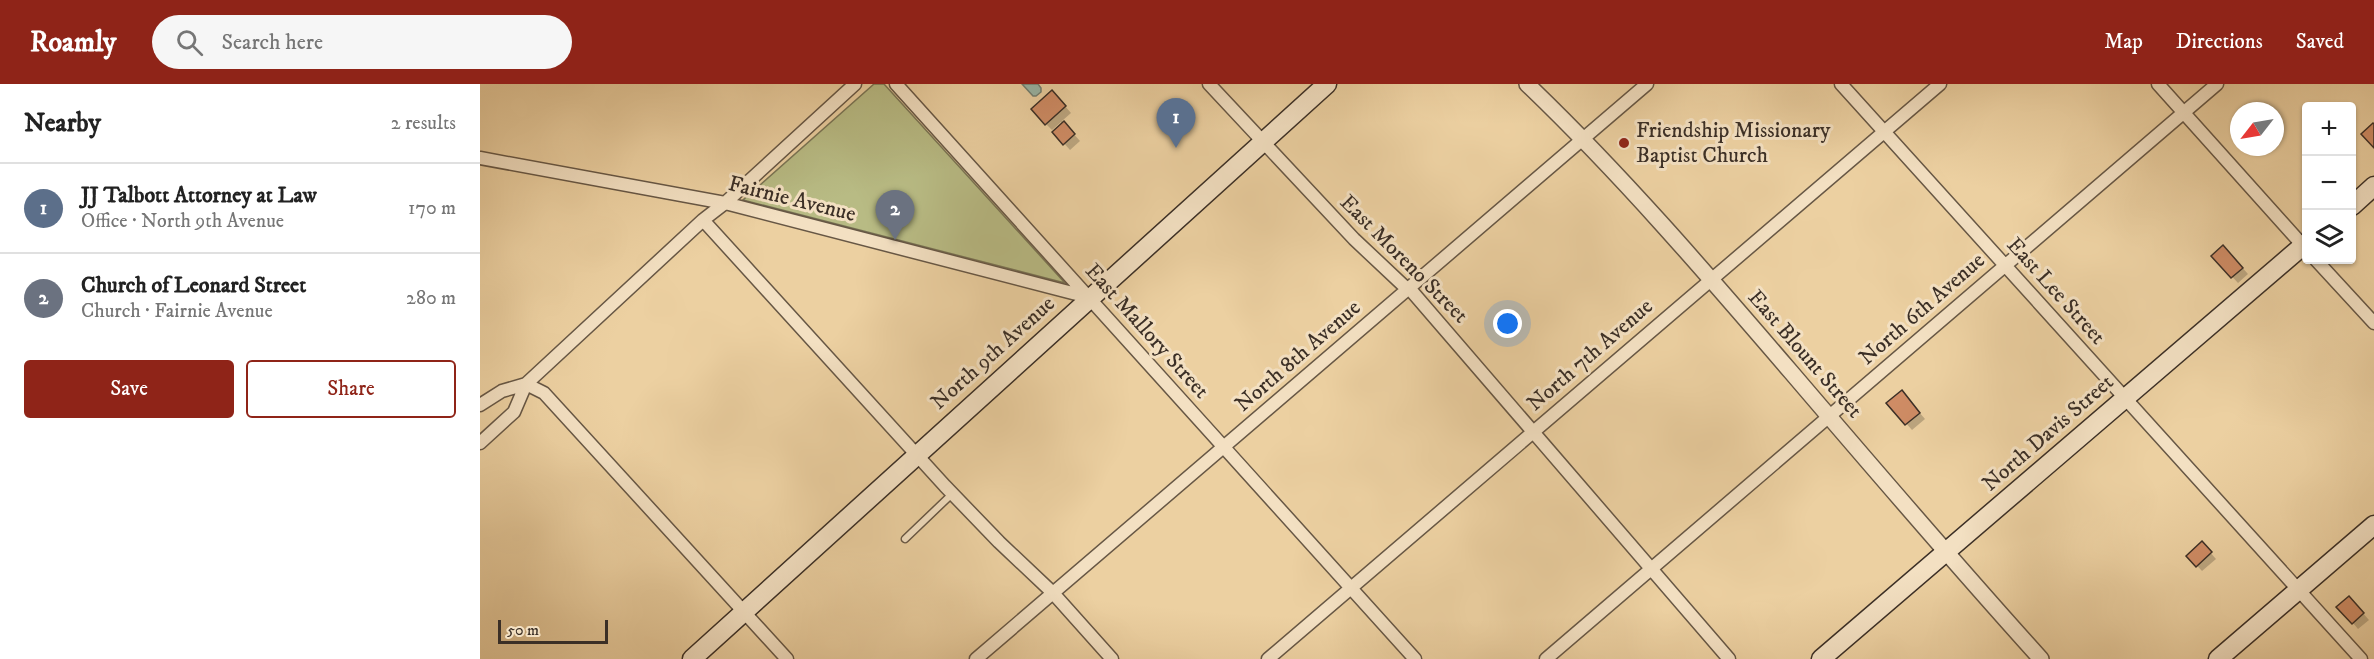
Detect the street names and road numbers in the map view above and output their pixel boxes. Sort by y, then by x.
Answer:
street label: Fairnie Avenue [725,170,859,228]
street label: East Moreno Street [1334,189,1474,329]
street label: East Lee Street [2001,232,2111,350]
street label: North 6th Avenue [1854,247,1990,371]
street label: East Mallory Street [1079,258,1215,404]
street label: East Blount Street [1742,284,1868,424]
street label: North 9th Avenue [925,290,1061,416]
street label: North 7th Avenue [1522,293,1658,417]
street label: North 8th Avenue [1230,294,1366,418]
street label: North Davis Street [1977,369,2119,497]

